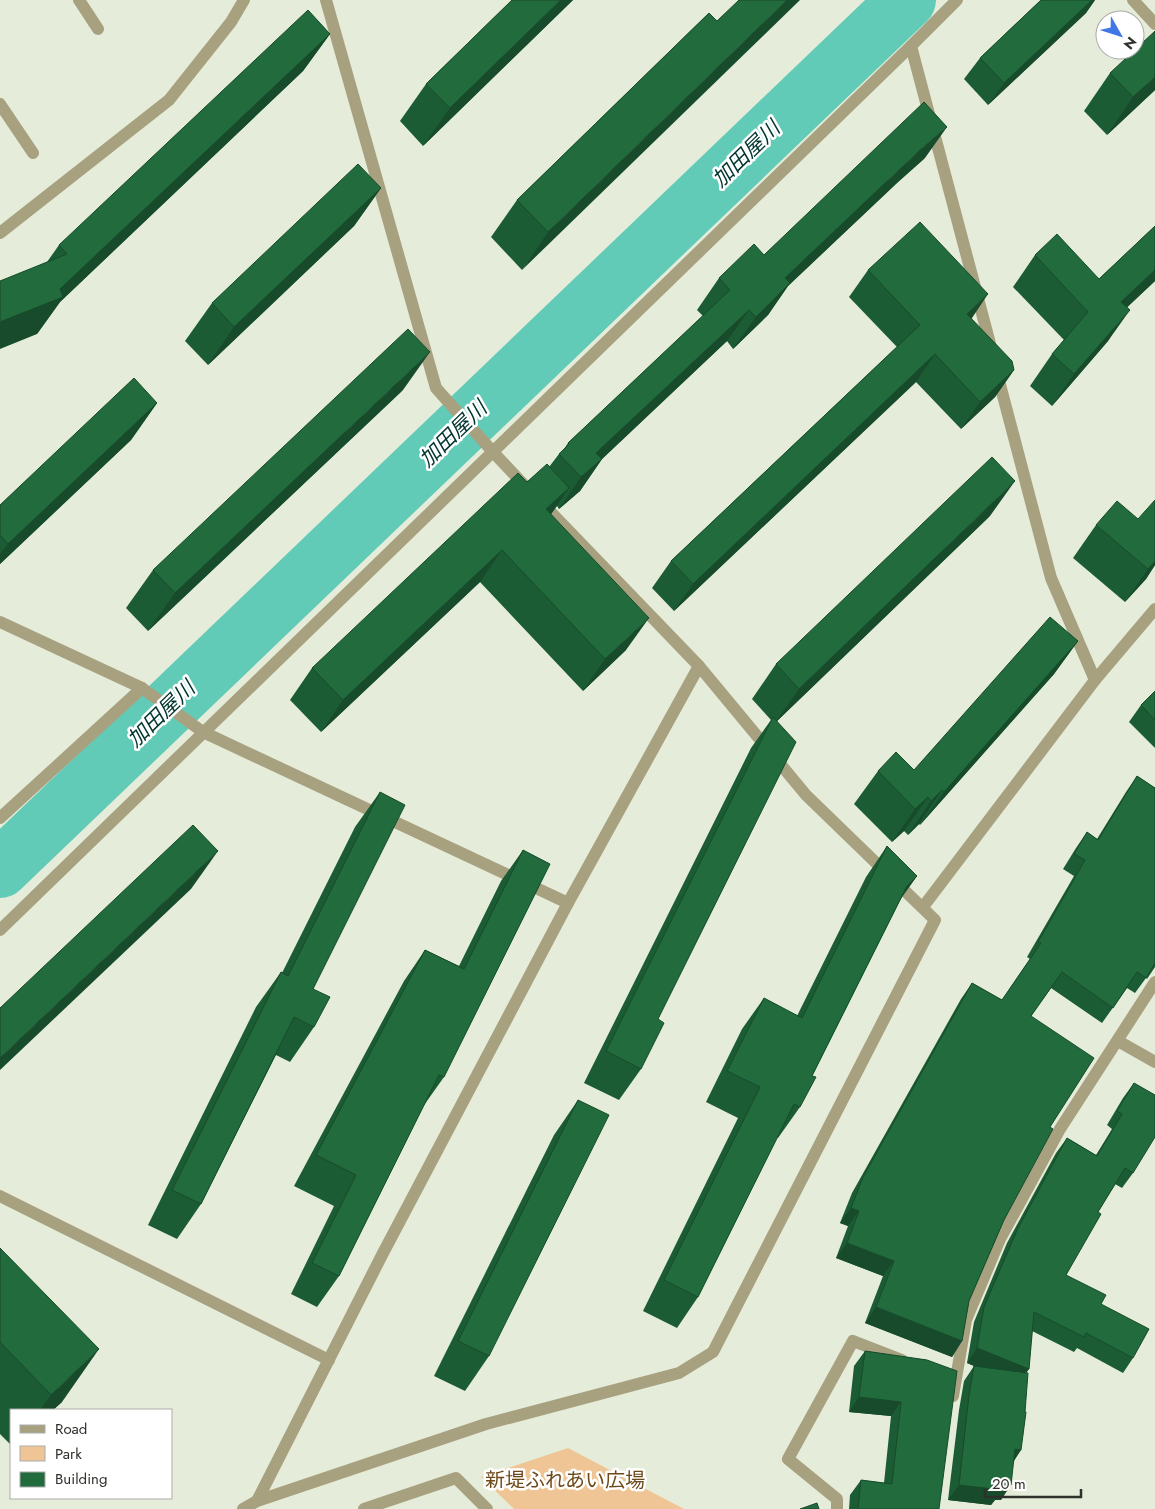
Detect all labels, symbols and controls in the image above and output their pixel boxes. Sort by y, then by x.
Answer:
north arrow [1095,10,1145,60]
text: N [1119,33,1141,54]
water label: 加田屋川 [705,113,788,194]
water label: 加田屋川 [412,393,495,474]
water label: 加田屋川 [120,673,203,754]
legend [10,1409,172,1499]
text: Road [55,1418,87,1440]
text: Park [55,1443,82,1465]
park label: 新堤ふれあい広場 [485,1466,645,1495]
scale bar [985,1466,1081,1498]
text: Building [55,1468,107,1490]
text: 20 m [992,1473,1026,1495]

